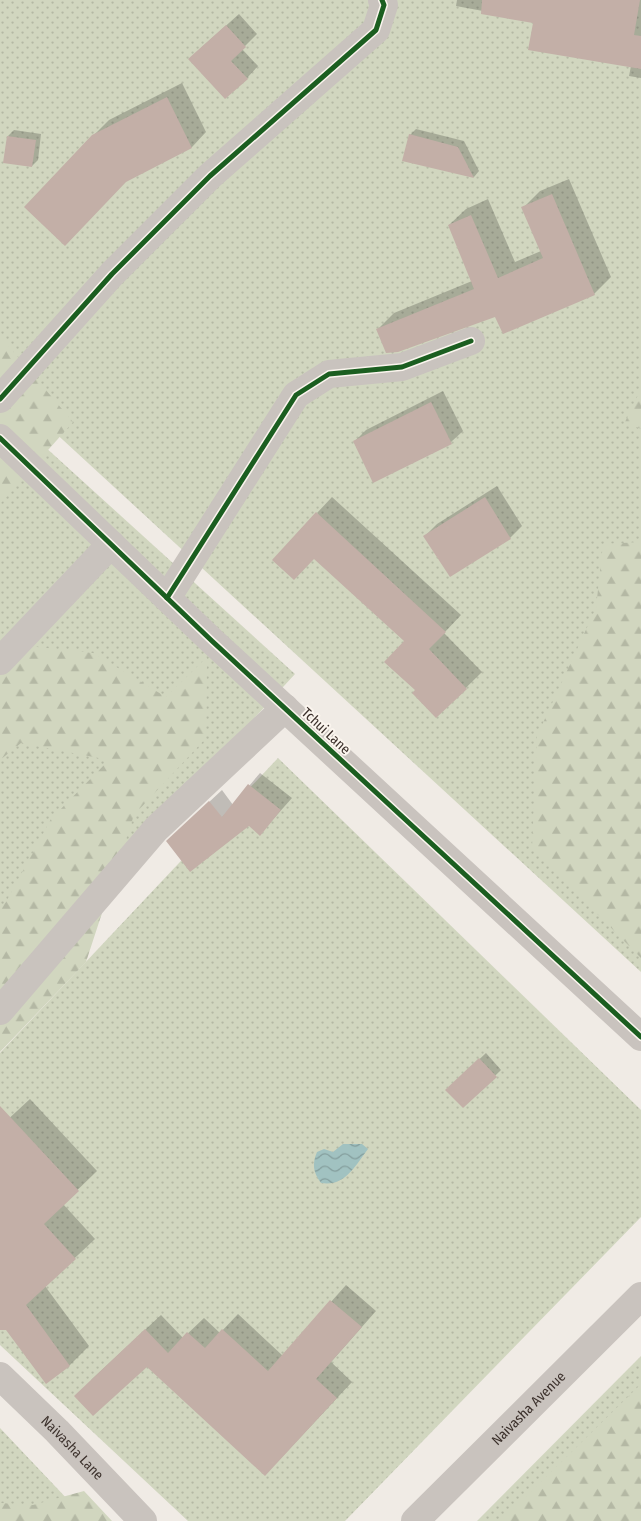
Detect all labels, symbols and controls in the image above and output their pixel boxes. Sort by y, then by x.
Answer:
street label: Tchui Lane [298,704,354,758]
street label: Naivasha Avenue [488,1368,569,1448]
street label: Naivasha Lane [38,1412,107,1483]

